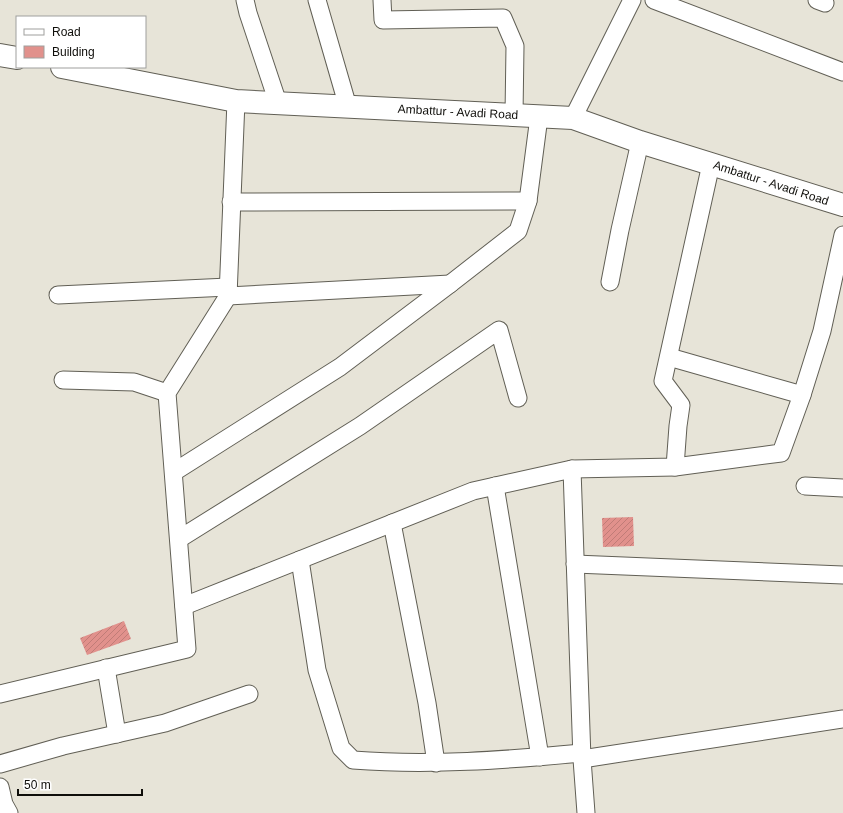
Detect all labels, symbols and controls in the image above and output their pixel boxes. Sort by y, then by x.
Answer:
legend [16,16,146,68]
text: Road [52,25,81,39]
text: Building [52,45,95,59]
street label: Ambattur - Avadi Road [397,102,519,122]
street label: Ambattur - Avadi Road [712,158,830,208]
scale bar [18,771,142,797]
text: 50 m [24,778,51,792]

